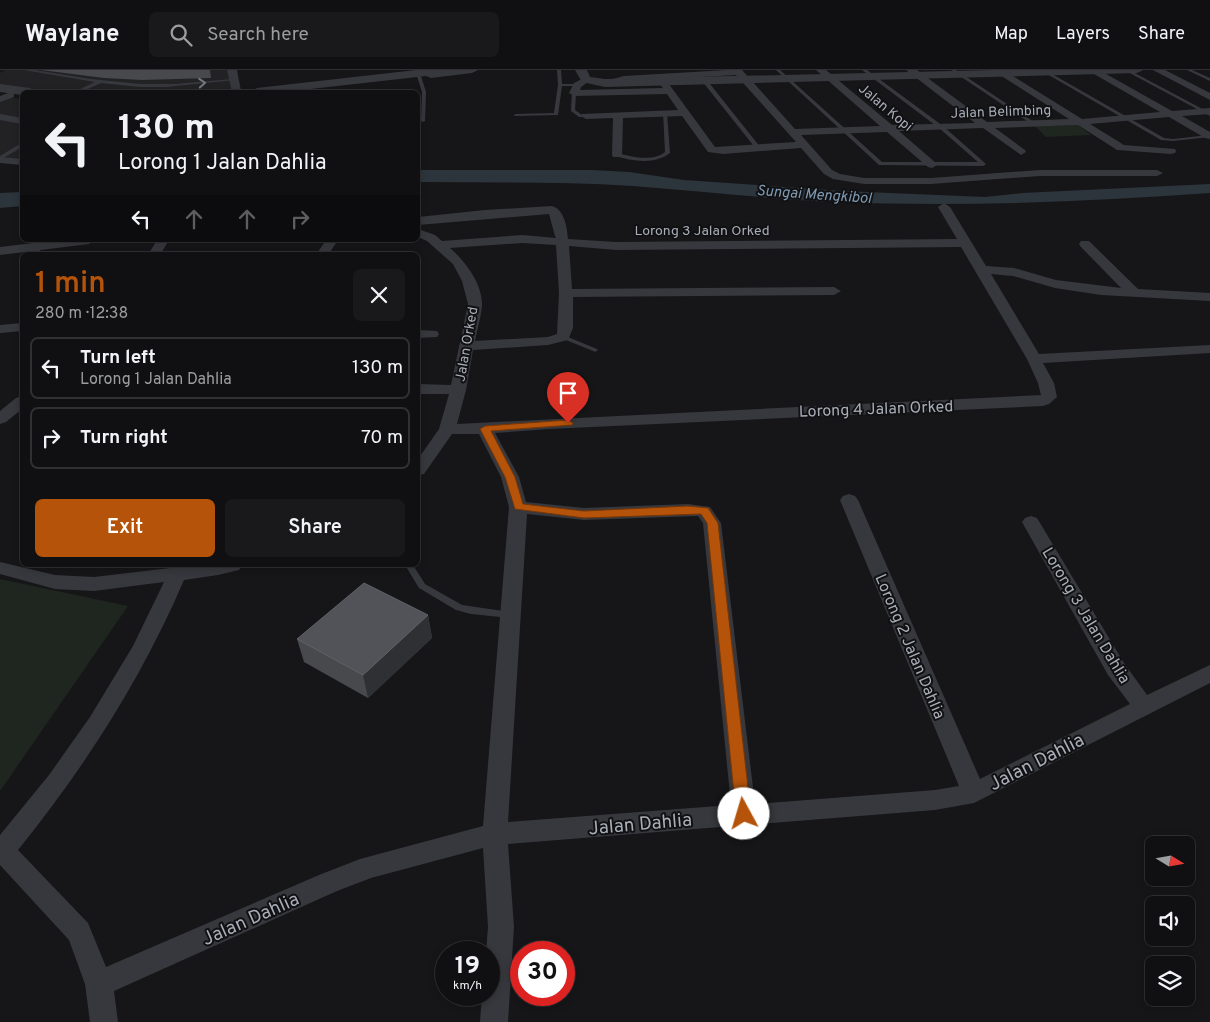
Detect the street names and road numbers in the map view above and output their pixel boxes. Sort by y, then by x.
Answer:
street label: Jalan Kopi [854,81,916,136]
street label: Jalan Belimbing [950,102,1052,123]
street label: Lorong 3 Jalan Orked [634,223,770,240]
street label: Jalan Orked [453,306,482,383]
street label: Lorong 4 Jalan Orked [798,397,954,423]
street label: Lorong 3 Jalan Dahlia [1037,544,1134,688]
street label: Lorong 2 Jalan Dahlia [870,571,949,722]
street label: Jalan Dahlia [985,729,1089,797]
street label: Jalan Dahlia [587,809,693,841]
street label: Jalan Dahlia [198,888,303,952]

